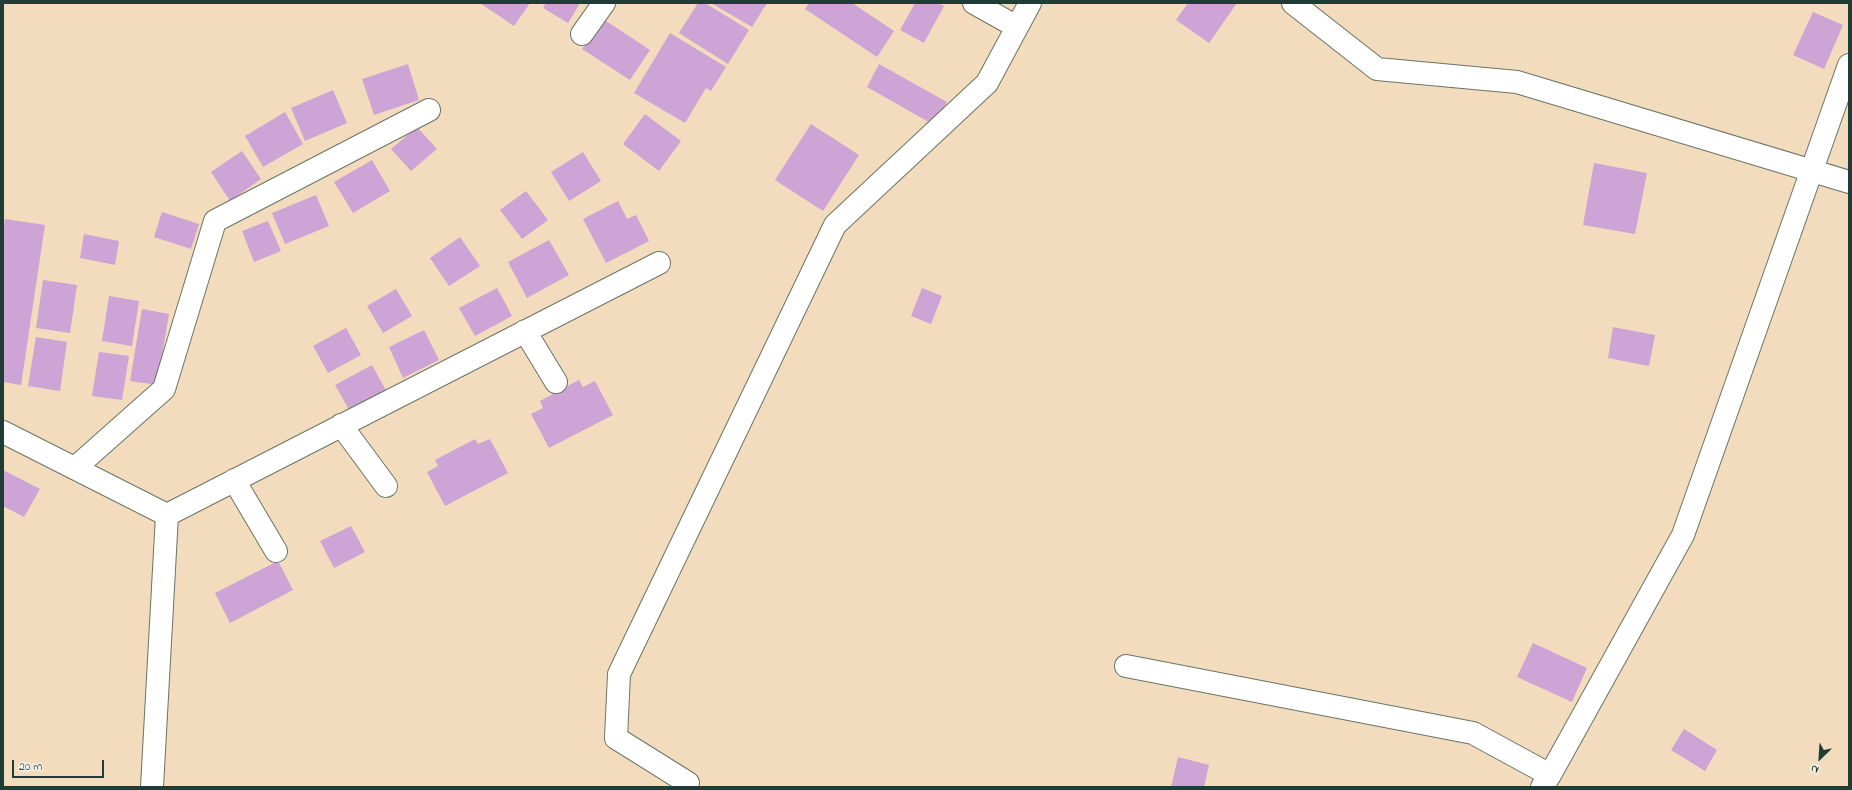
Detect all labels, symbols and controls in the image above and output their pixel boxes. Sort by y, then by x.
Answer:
north arrow [1800,738,1840,778]
scale bar [14,752,106,778]
text: 20 m [19,758,42,776]
text: N [1808,760,1822,778]

